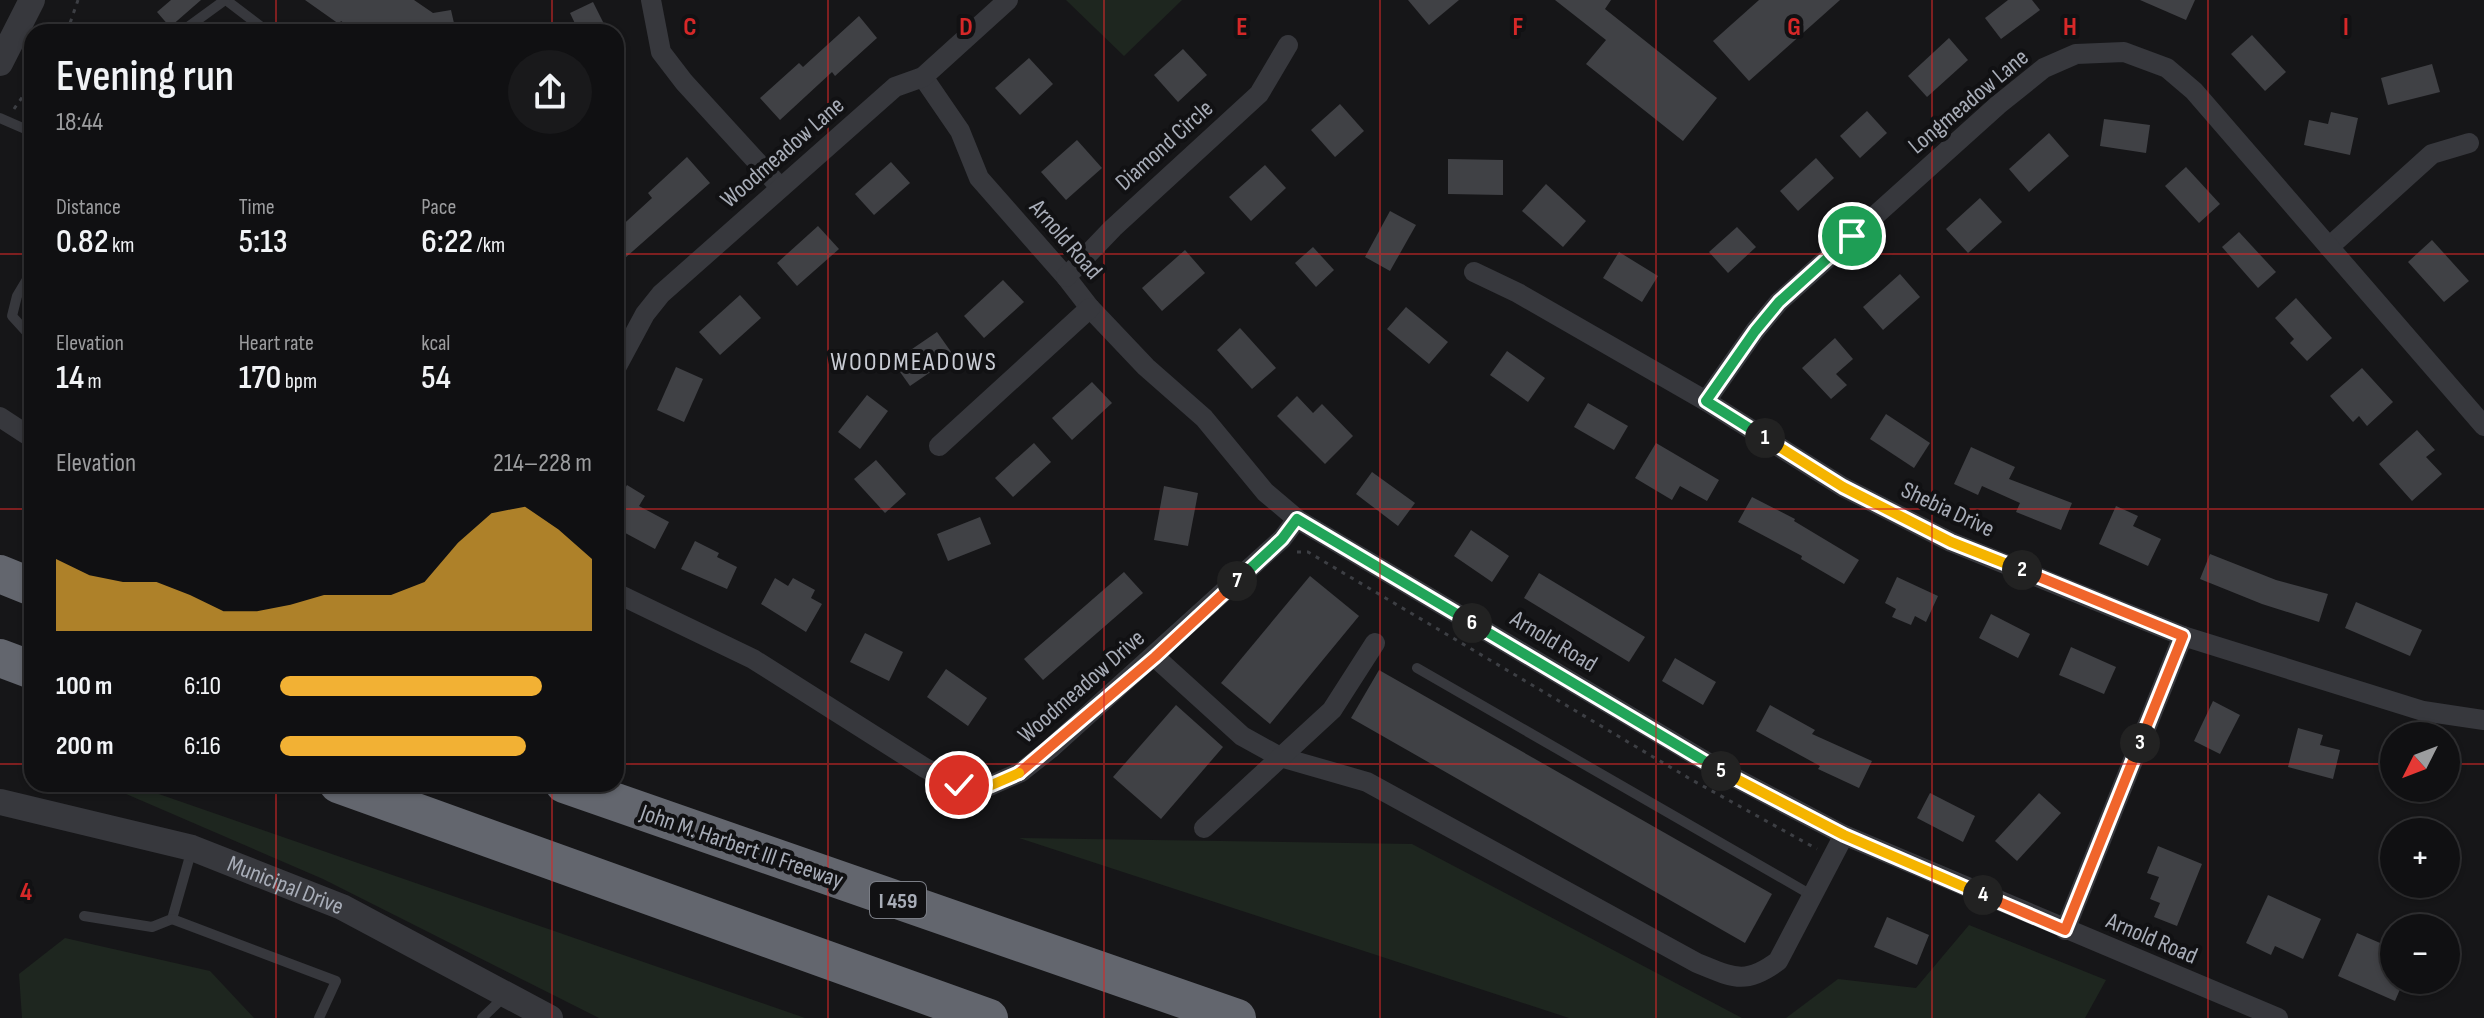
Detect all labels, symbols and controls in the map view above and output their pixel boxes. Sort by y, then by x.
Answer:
text: C [683,12,697,43]
text: D [959,12,973,43]
text: E [1236,12,1248,43]
text: F [1513,12,1524,43]
text: G [1787,12,1801,43]
text: H [2063,12,2077,43]
text: I [2343,12,2349,43]
street label: Longmeadow Lane [1902,43,2034,160]
text: Evening run [56,50,234,103]
button: share [508,50,592,134]
street label: Woodmeadow Lane [714,91,850,214]
street label: Diamond Circle [1110,94,1219,197]
text: 18:44 [56,107,103,138]
street label: Arnold Road [1022,193,1108,285]
text: Distance [56,194,121,221]
text: Time [239,194,275,221]
text: Pace [421,194,456,221]
pin [1818,202,1886,270]
icon: arrive [1830,214,1874,258]
text: 0.82 [56,221,108,262]
text: 5:13 [239,221,288,262]
text: 6:22 [421,221,473,262]
text: km [108,232,134,259]
text: /km [473,232,505,259]
text: Elevation [56,330,124,357]
text: Heart rate [239,330,314,357]
text: kcal [421,330,450,357]
district label: WOODMEADOWS [830,347,998,378]
text: 14 [56,357,84,398]
text: 170 [239,357,281,398]
text: 54 [421,357,451,398]
text: m [84,368,102,395]
text: bpm [281,368,317,395]
pin: 1 [1745,418,1785,458]
text: 1 [1761,424,1769,451]
text: Elevation [56,448,136,479]
text: 214–228 m [493,448,592,479]
street label: Shebia Drive [1897,475,1999,544]
pin: 2 [2002,550,2042,590]
text: 2 [2017,556,2027,583]
pin: 7 [1217,561,1257,601]
text: 7 [1232,567,1242,594]
pin: 6 [1452,603,1492,643]
street label: Arnold Road [1504,604,1602,679]
text: 6 [1467,609,1477,636]
street label: Woodmeadow Drive [1012,623,1151,749]
text: 100 m [56,671,112,702]
text: 6:10 [184,671,221,702]
north arrow [2380,722,2460,802]
map controls [2380,722,2460,994]
pin: 3 [2120,723,2160,763]
text: 3 [2135,729,2145,756]
text: 200 m [56,731,113,762]
text: 6:16 [184,731,221,762]
pin [925,751,993,819]
pin: 5 [1701,751,1741,791]
text: 5 [1716,757,1726,784]
icon: check [937,763,981,807]
street label: John M. Harbert III Freeway [636,798,847,895]
button: + [2380,818,2460,898]
street label: Municipal Drive [223,849,348,921]
pin: 4 [1963,875,2003,915]
text: 4 [20,877,32,908]
text: 4 [1978,881,1988,908]
road number: I 459 [870,882,926,918]
street label: Arnold Road [2101,906,2202,971]
button: − [2380,914,2460,994]

